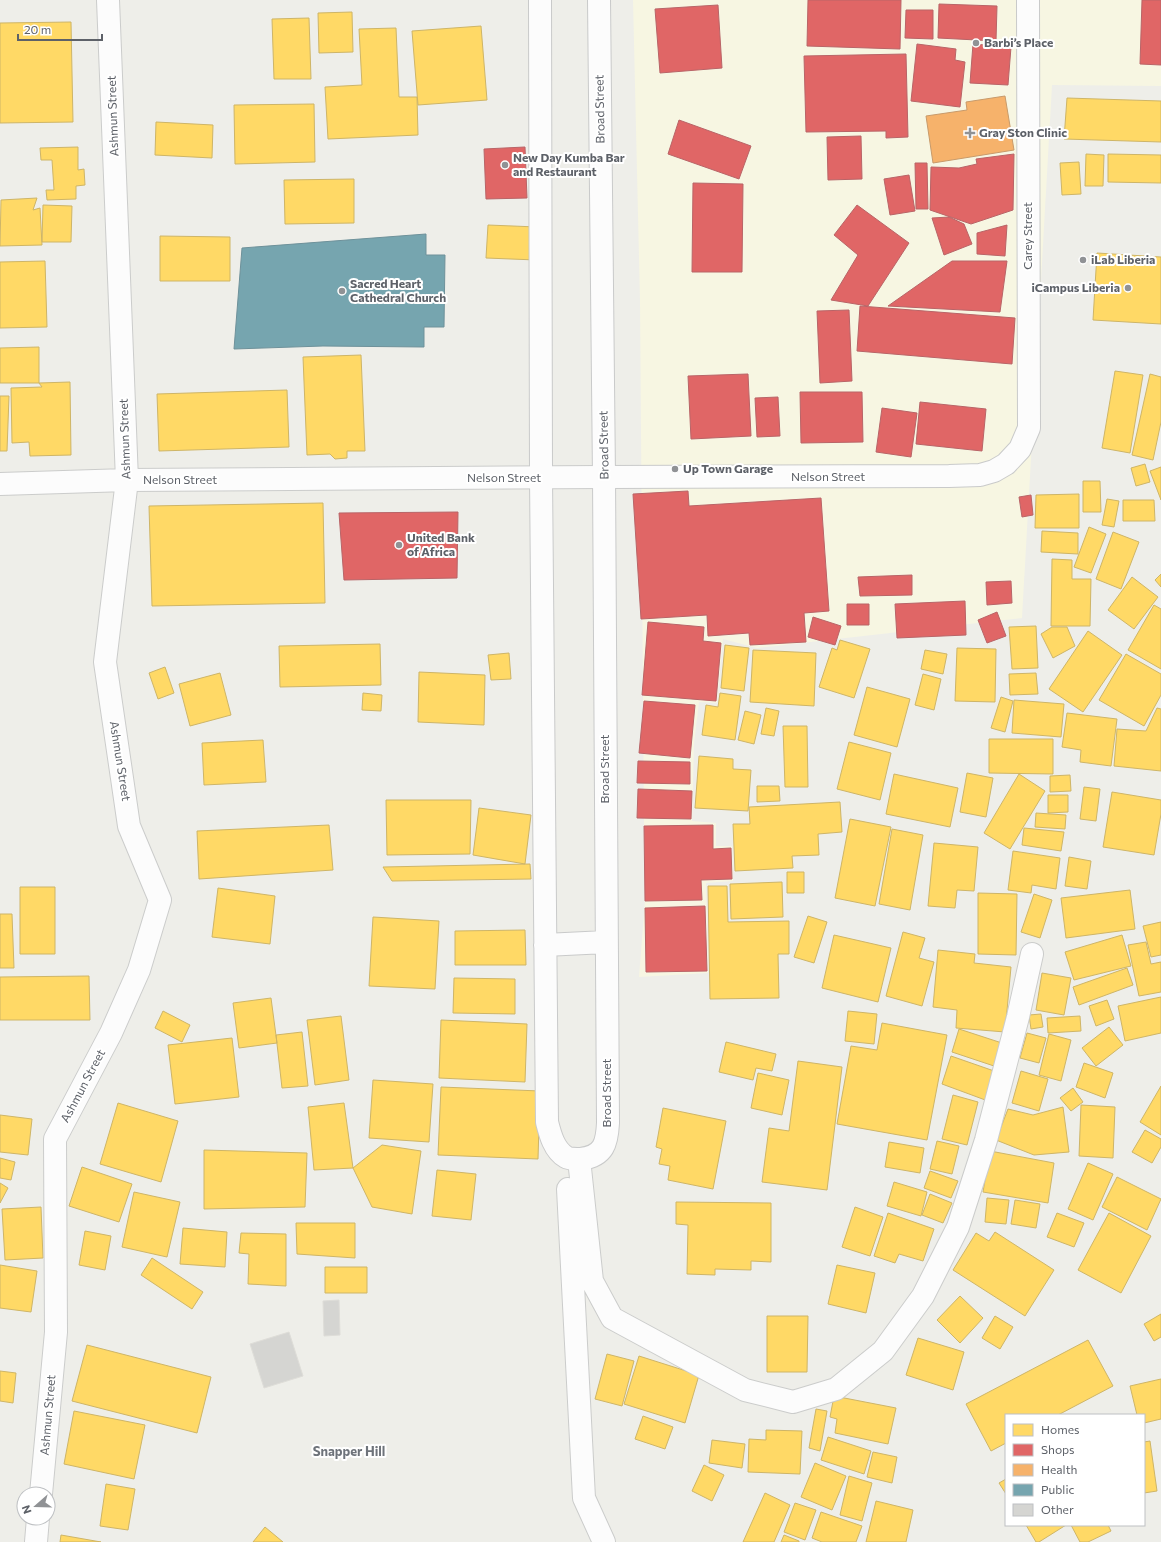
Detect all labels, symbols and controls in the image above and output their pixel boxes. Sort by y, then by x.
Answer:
scale bar [18,16,102,42]
text: 20 m [24,22,51,36]
place label: Barbi’s Place [984,35,1053,49]
marker: Barbi’s Place [971,38,981,48]
street label: Broad Street [591,74,607,144]
street label: Ashmun Street [104,75,120,157]
place label: Gray Ston Clinic [979,125,1067,139]
marker: Gray Ston Clinic [964,127,976,139]
place label: New Day Kumba Bar and Restaurant [513,150,625,178]
marker: New Day Kumba Bar and Restaurant [500,160,510,170]
street label: Carey Street [1020,202,1034,270]
place label: iLab Liberia [1091,252,1155,266]
marker: iLab Liberia [1078,255,1088,265]
place label: Sacred Heart Cathedral Church [350,276,446,304]
place label: iCampus Liberia [1031,280,1120,294]
marker: iCampus Liberia [1123,283,1133,293]
marker: Sacred Heart Cathedral Church [337,286,347,296]
street label: Ashmun Street [116,398,132,480]
street label: Broad Street [595,410,611,480]
place label: Up Town Garage [683,461,773,475]
marker: Up Town Garage [670,464,680,474]
street label: Nelson Street [791,469,865,483]
street label: Nelson Street [467,470,541,484]
street label: Nelson Street [143,472,217,486]
place label: United Bank of Africa [407,530,475,558]
marker: United Bank of Africa [394,540,404,550]
street label: Ashmun Street [108,720,134,802]
street label: Broad Street [597,734,611,803]
street label: Ashmun Street [57,1046,107,1125]
street label: Broad Street [599,1058,613,1127]
street label: Ashmun Street [37,1374,58,1456]
legend [1005,1414,1145,1526]
text: Homes [1041,1422,1079,1436]
text: Shops [1041,1442,1075,1456]
district label: Snapper Hill [313,1443,385,1459]
text: Health [1041,1462,1077,1476]
text: Public [1041,1482,1074,1496]
north arrow [16,1486,56,1526]
text: Other [1041,1502,1074,1516]
text: N [19,1503,34,1516]

